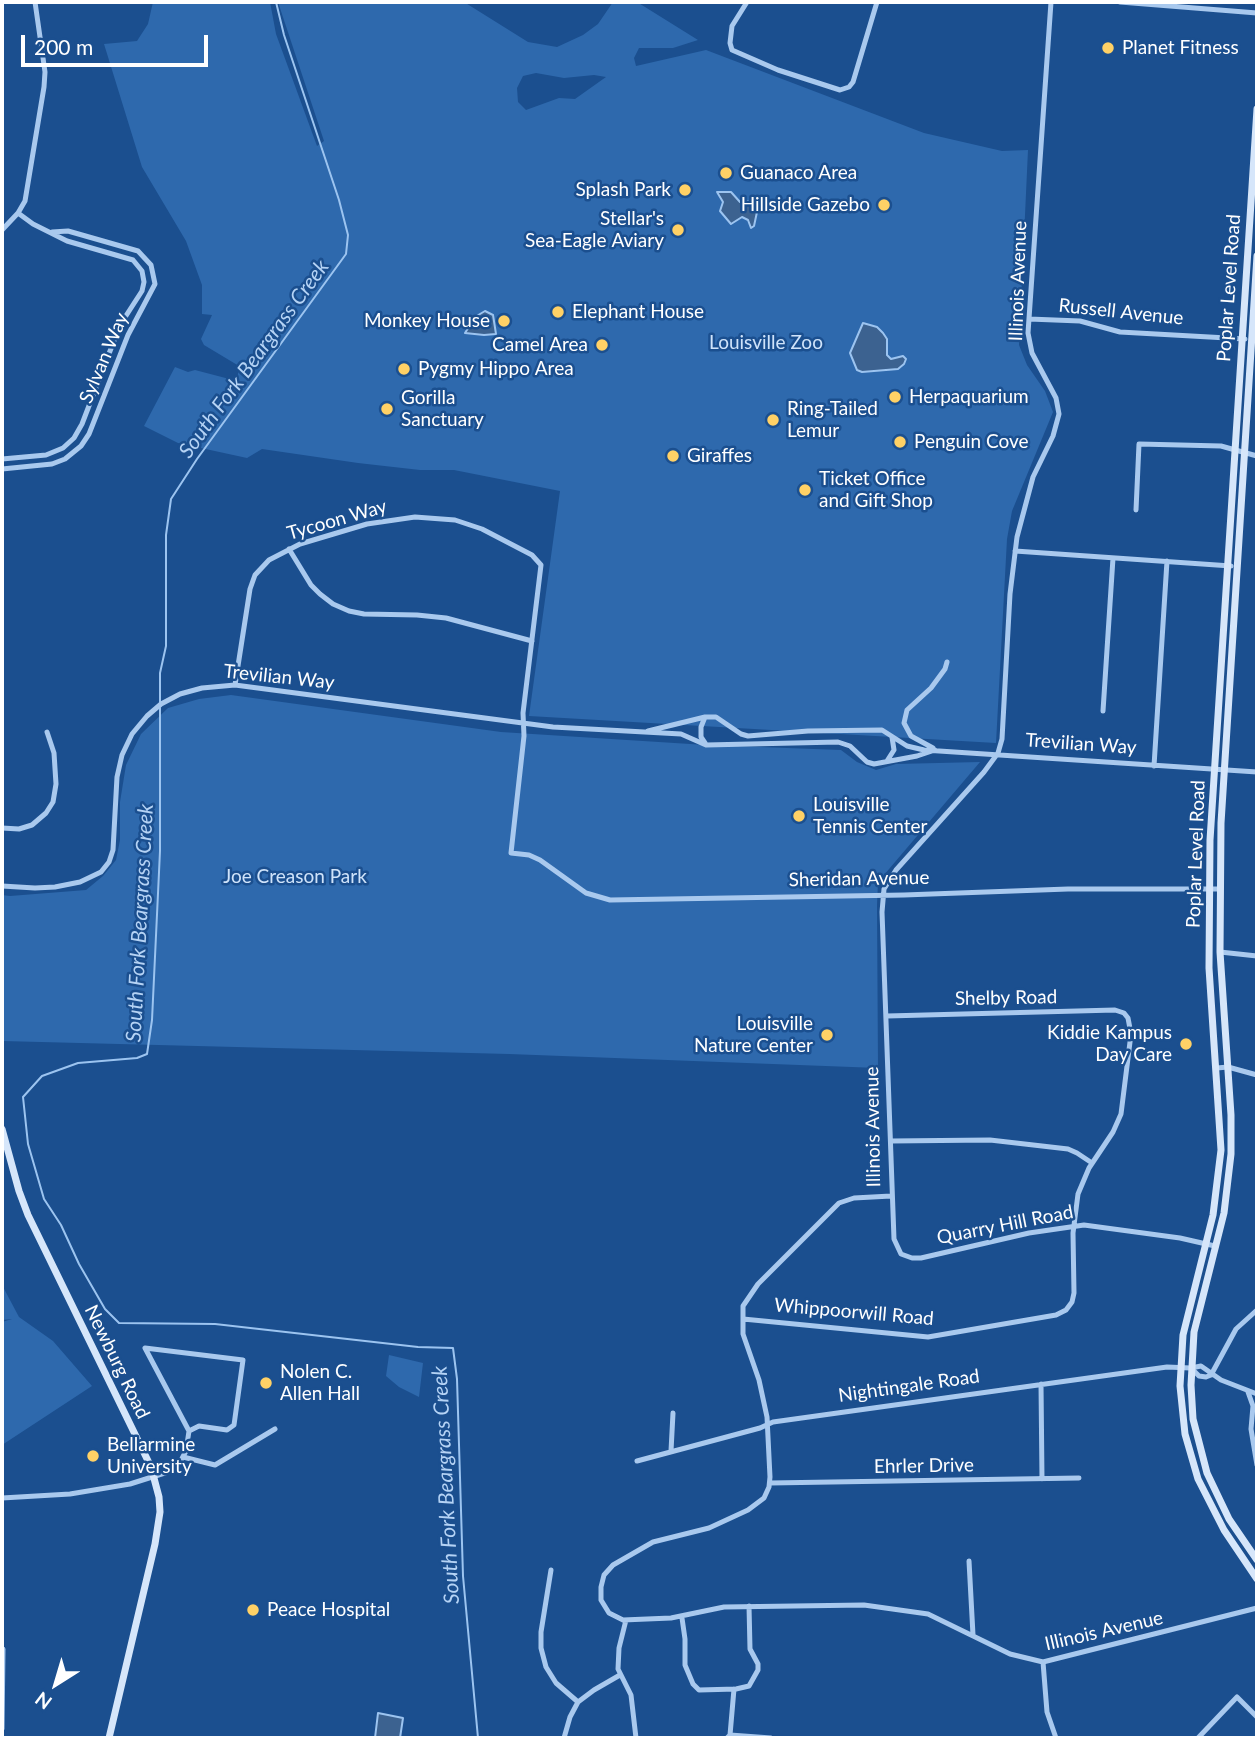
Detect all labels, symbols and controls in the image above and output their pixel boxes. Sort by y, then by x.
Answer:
scale bar [24,21,212,65]
text: 200 m [34,34,93,59]
place label: Planet Fitness [1122,37,1239,59]
marker: Planet Fitness [1100,40,1116,56]
place label: Guanaco Area [740,162,857,184]
marker: Guanaco Area [718,165,734,181]
place label: Splash Park [576,179,671,201]
marker: Splash Park [677,182,693,198]
place label: Hillside Gazebo [741,194,870,216]
marker: Hillside Gazebo [876,197,892,213]
place label: Stellar's Sea-Eagle Aviary [525,208,664,252]
street label: Poplar Level Road [1212,213,1246,363]
street label: Illinois Avenue [1005,220,1031,342]
marker: Stellar's Sea-Eagle Aviary [670,222,686,238]
water label: South Fork Beargrass Creek [174,255,334,463]
street label: Russell Avenue [1057,294,1185,330]
place label: Elephant House [572,301,704,323]
marker: Elephant House [550,304,566,320]
street label: Sylvan Way [75,309,133,407]
place label: Monkey House [364,310,490,332]
marker: Monkey House [496,313,512,329]
park label: Louisville Zoo [709,332,823,354]
place label: Camel Area [492,334,588,356]
marker: Camel Area [594,337,610,353]
place label: Pygmy Hippo Area [418,358,574,380]
marker: Pygmy Hippo Area [396,361,412,377]
place label: Herpaquarium [909,386,1029,408]
place label: Gorilla Sanctuary [401,387,484,431]
marker: Herpaquarium [887,389,903,405]
place label: Ring-Tailed Lemur [787,398,878,442]
marker: Gorilla Sanctuary [379,401,395,417]
marker: Ring-Tailed Lemur [765,412,781,428]
place label: Penguin Cove [914,431,1029,453]
marker: Penguin Cove [892,434,908,450]
place label: Giraffes [687,445,752,467]
marker: Giraffes [665,448,681,464]
place label: Ticket Office and Gift Shop [819,468,933,512]
marker: Ticket Office and Gift Shop [797,482,813,498]
street label: Tycoon Way [285,495,389,545]
street label: Trevilian Way [222,660,336,694]
street label: Trevilian Way [1025,729,1137,759]
street label: Poplar Level Road [1182,780,1210,928]
place label: Louisville Tennis Center [813,794,928,838]
water label: South Fork Beargrass Creek [121,803,159,1043]
marker: Louisville Tennis Center [791,808,807,824]
park label: Joe Creason Park [223,866,367,888]
street label: Sheridan Avenue [788,866,930,892]
street label: Shelby Road [955,986,1057,1010]
place label: Louisville Nature Center [694,1013,813,1057]
place label: Kiddie Kampus Day Care [1047,1022,1172,1066]
marker: Louisville Nature Center [819,1027,835,1043]
marker: Kiddie Kampus Day Care [1178,1036,1194,1052]
street label: Illinois Avenue [861,1066,885,1188]
street label: Quarry Hill Road [935,1201,1075,1249]
street label: Whippoorwill Road [773,1294,935,1330]
street label: Newburg Road [80,1301,154,1423]
place label: Nolen C. Allen Hall [280,1361,360,1405]
water label: South Fork Beargrass Creek [427,1365,465,1605]
street label: Nightingale Road [837,1365,981,1407]
marker: Nolen C. Allen Hall [258,1375,274,1391]
place label: Bellarmine University [107,1434,195,1478]
marker: Bellarmine University [85,1448,101,1464]
street label: Ehrler Drive [874,1454,974,1478]
place label: Peace Hospital [267,1599,390,1621]
marker: Peace Hospital [245,1602,261,1618]
street label: Illinois Avenue [1043,1606,1165,1656]
north arrow [21,1649,91,1719]
text: N [30,1688,56,1715]

